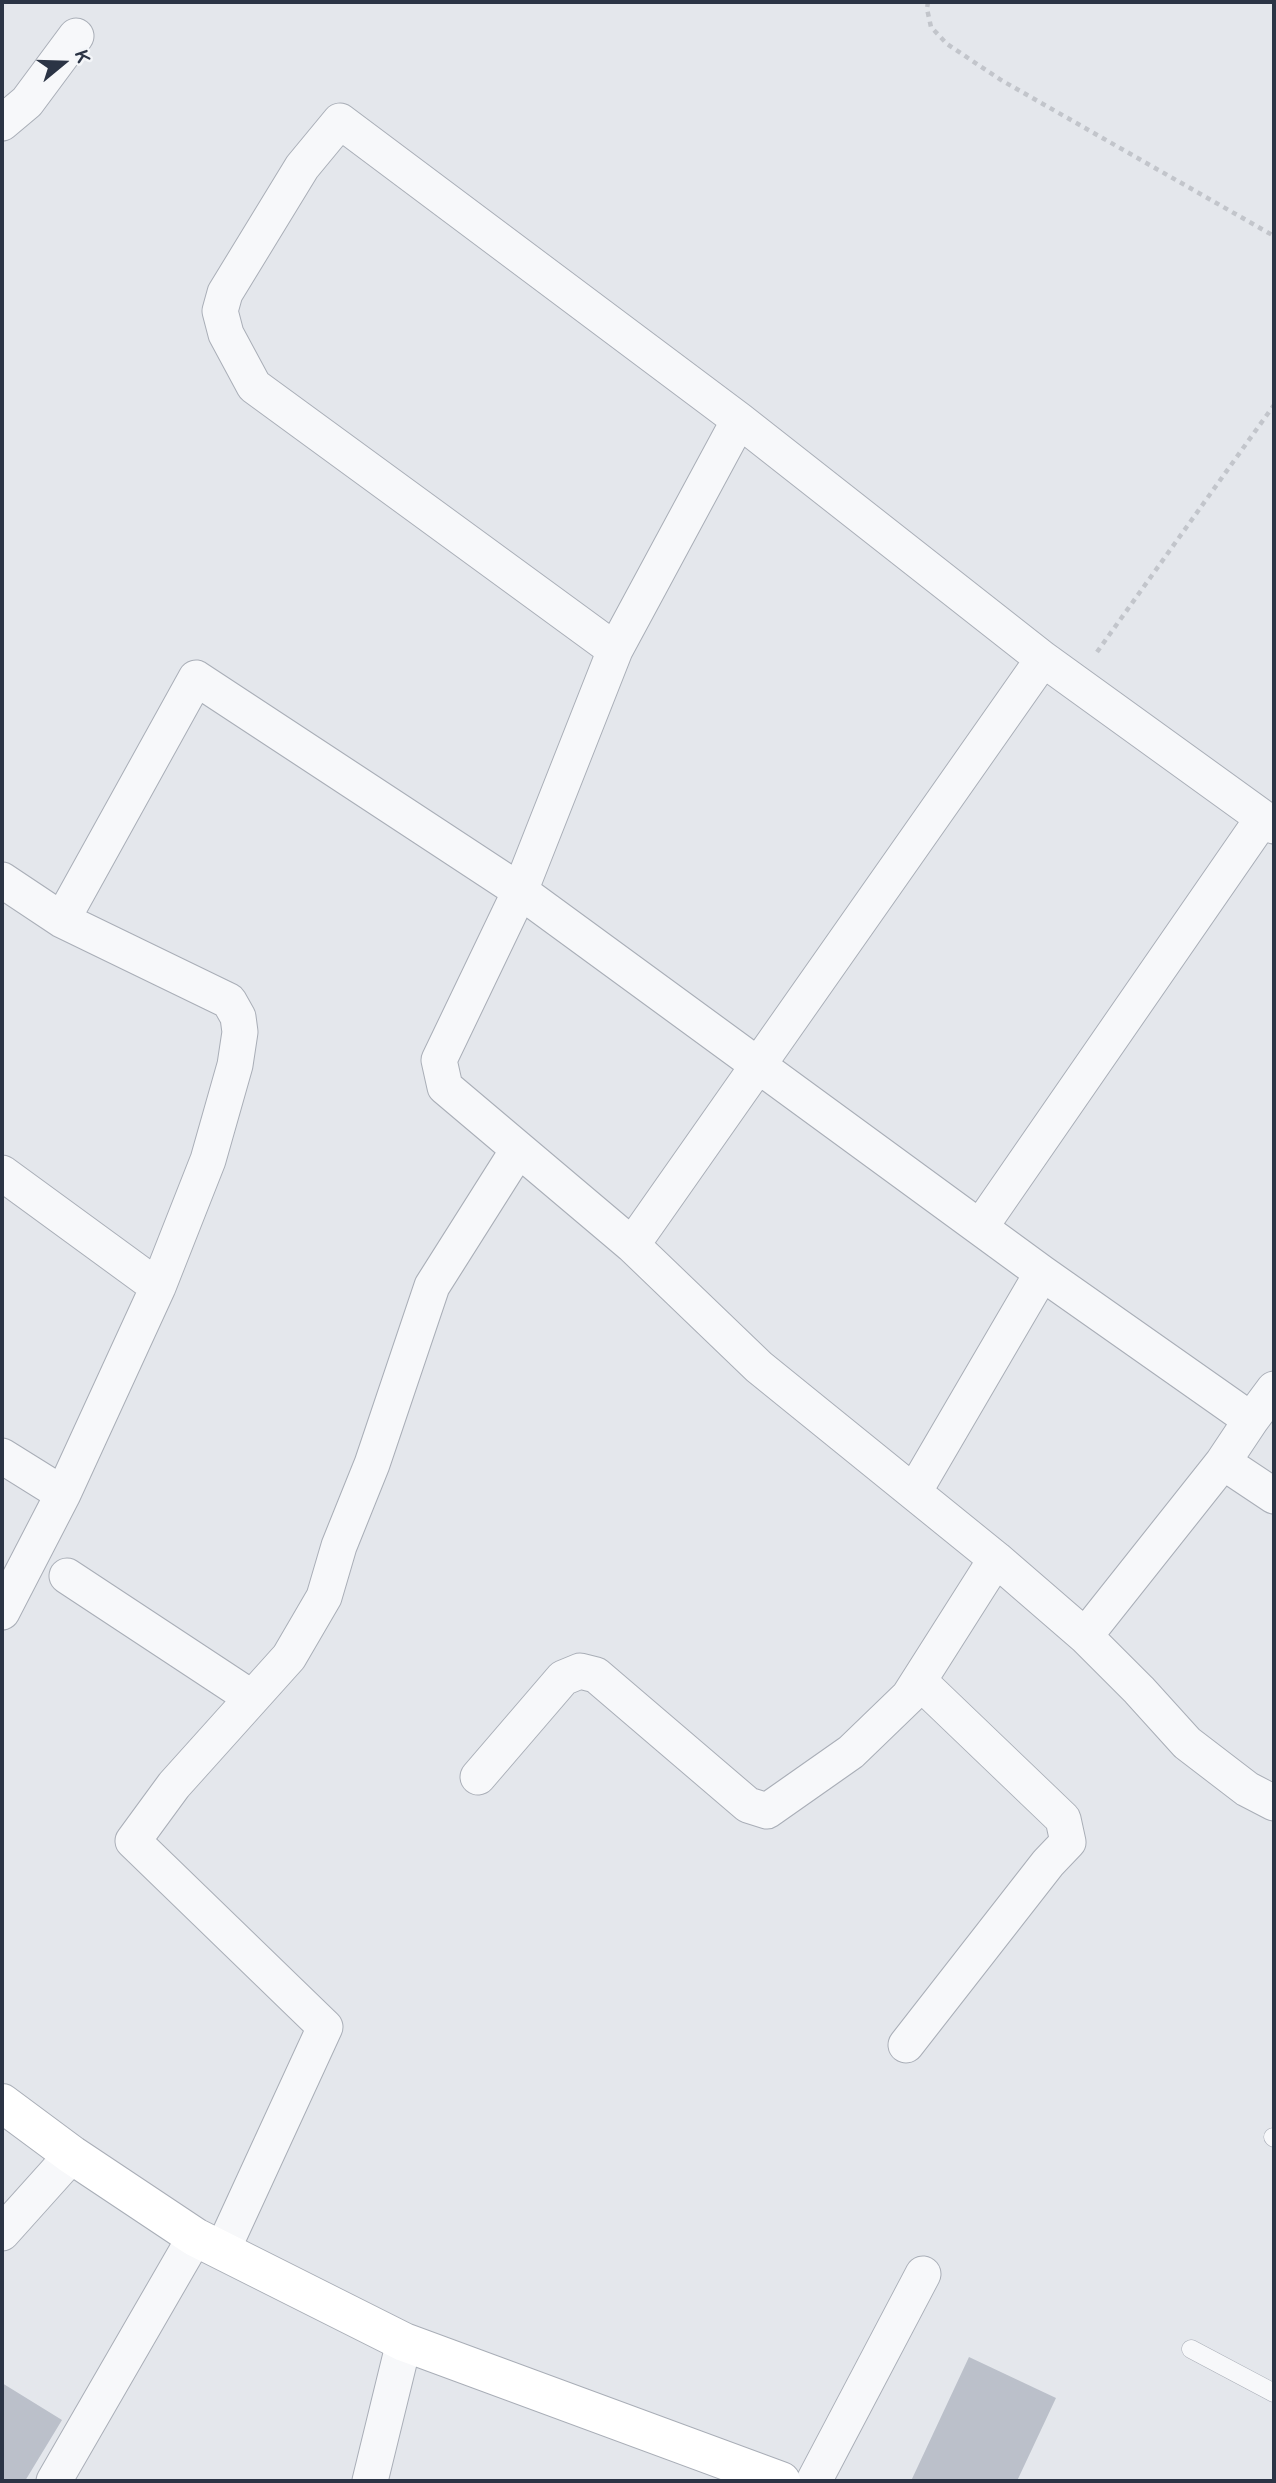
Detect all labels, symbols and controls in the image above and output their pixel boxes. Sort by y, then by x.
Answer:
north arrow [28,28,98,98]
text: K [69,46,96,66]

